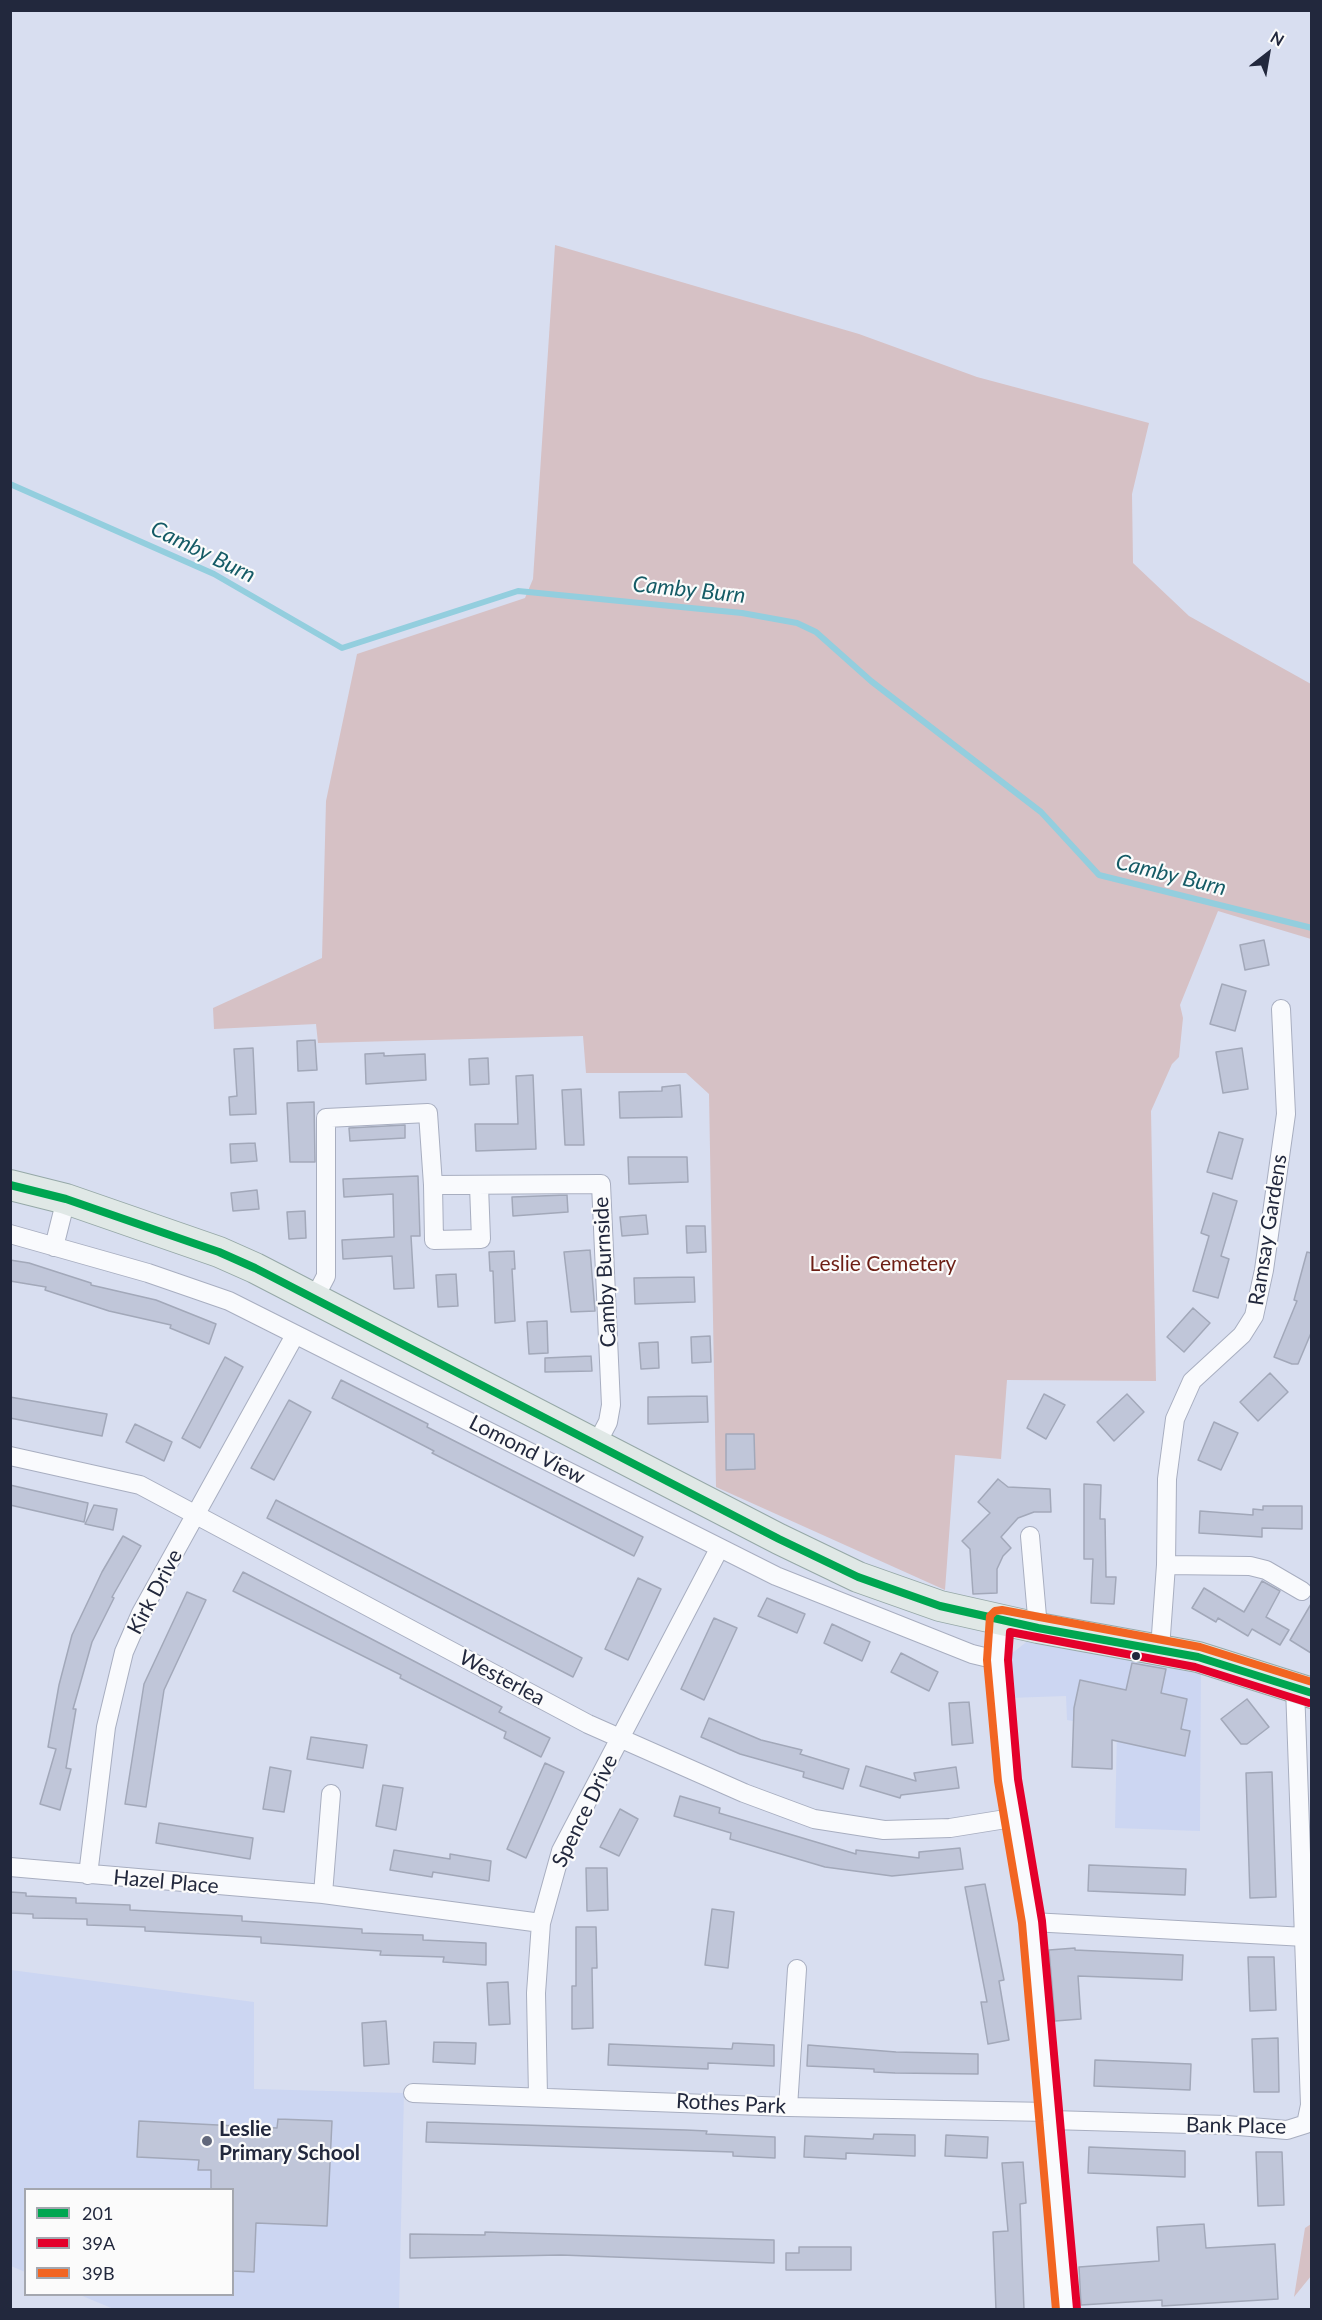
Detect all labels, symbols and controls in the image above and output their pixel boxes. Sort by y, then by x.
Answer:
north arrow [1238,24,1298,84]
text: N [1267,27,1288,49]
water label: Camby Burn [146,515,260,589]
water label: Camby Burn [631,571,747,609]
water label: Camby Burn [1113,849,1229,901]
street label: Ramsay Gardens [1244,1153,1292,1307]
street label: Camby Burnside [588,1196,622,1348]
park label: Leslie Cemetery [810,1251,956,1277]
street label: Lomond View [465,1410,589,1490]
street label: Kirk Drive [122,1545,188,1639]
street label: Westerlea [455,1645,549,1711]
unlabelled marker [1130,1650,1142,1662]
street label: Spence Drive [547,1751,623,1871]
street label: Hazel Place [112,1865,220,1899]
street label: Rothes Park [675,2089,787,2119]
street label: Bank Place [1186,2113,1286,2139]
place label: Leslie Primary School [219,2116,360,2166]
marker: Leslie Primary School [200,2134,214,2148]
legend [24,2188,234,2296]
text: 201 [82,2202,113,2224]
text: 39A [82,2232,115,2254]
text: 39B [82,2262,115,2284]

